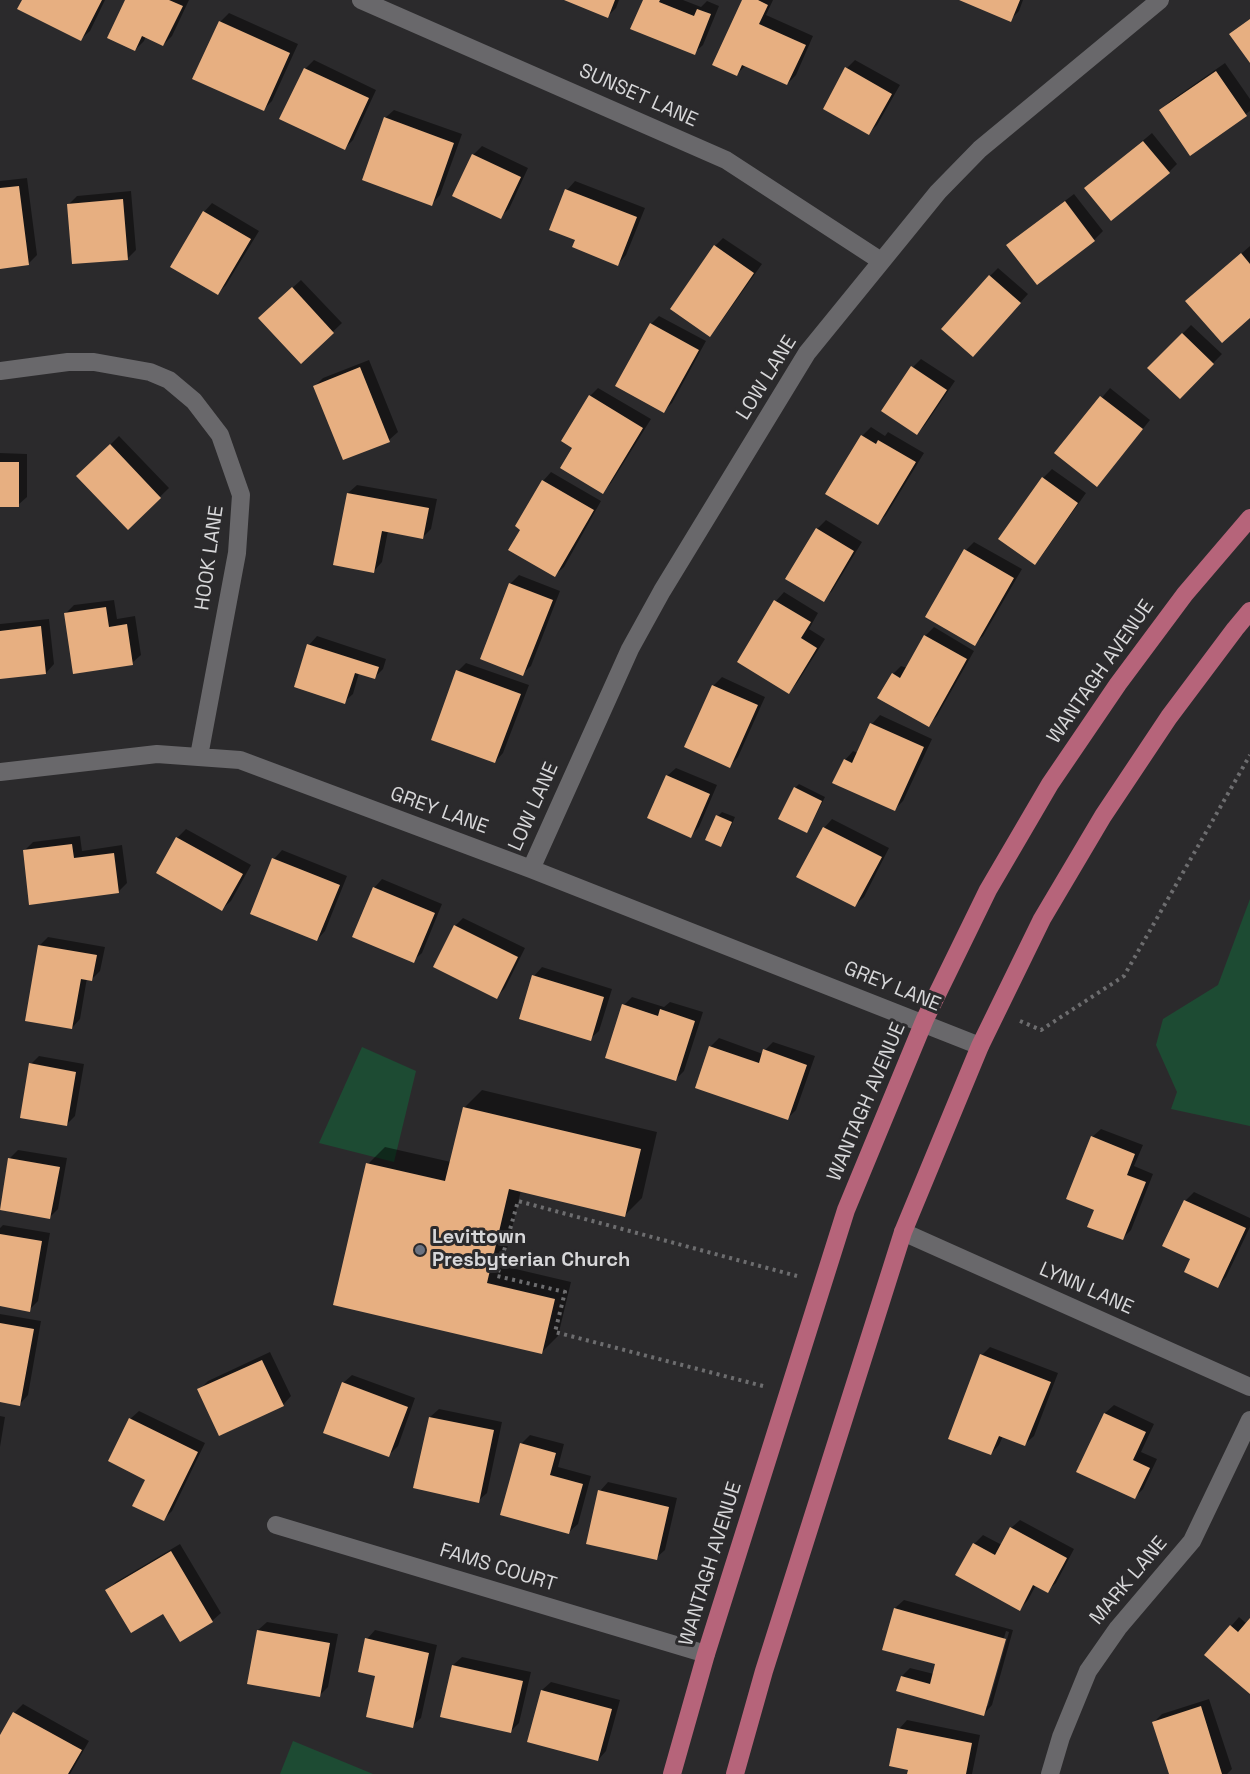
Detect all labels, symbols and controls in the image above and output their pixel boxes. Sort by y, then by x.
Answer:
street label: SUNSET LANE [575,59,701,133]
street label: LOW LANE [732,332,802,424]
street label: HOOK LANE [191,504,229,612]
street label: WANTAGH AVENUE [1042,595,1160,749]
street label: LOW LANE [504,759,564,855]
street label: GREY LANE [387,782,491,840]
street label: GREY LANE [840,957,944,1017]
street label: WANTAGH AVENUE [823,1019,911,1185]
place label: Levittown Presbyterian Church [432,1226,630,1273]
marker: Levittown Presbyterian Church [413,1243,427,1257]
street label: LYNN LANE [1035,1258,1137,1320]
street label: WANTAGH AVENUE [675,1479,747,1649]
street label: MARK LANE [1085,1532,1173,1630]
street label: FAMS COURT [437,1539,559,1597]

